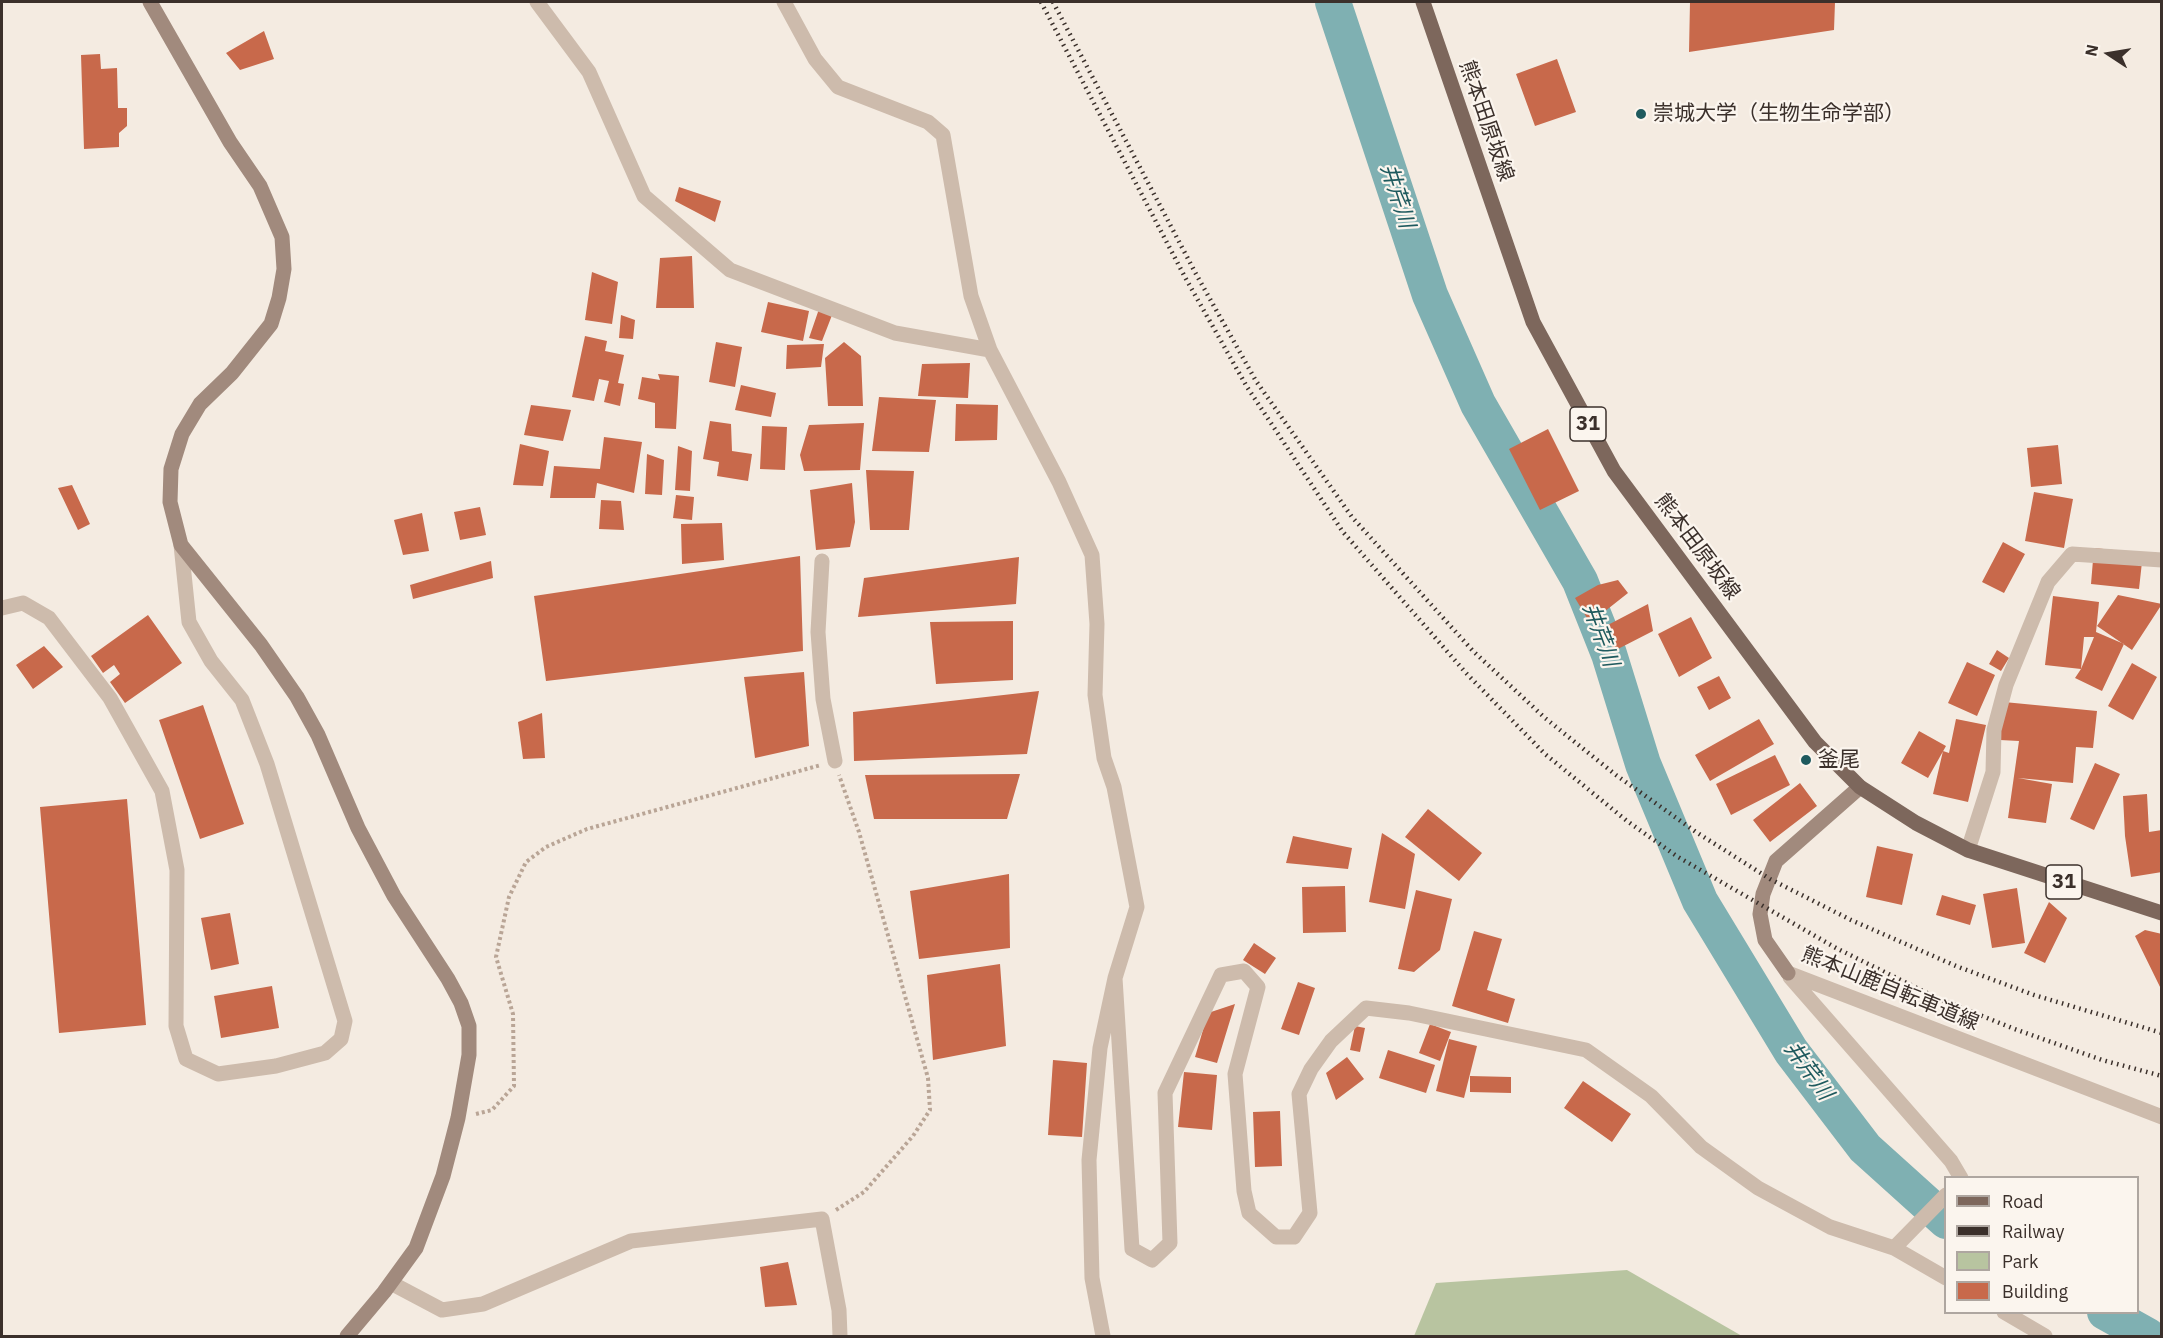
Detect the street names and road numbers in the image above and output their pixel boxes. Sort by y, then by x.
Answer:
street label: 熊本田原坂線 [1454,57,1518,185]
road number: 31 [1570,407,1606,441]
street label: 熊本田原坂線 [1649,489,1745,605]
road number: 31 [2046,865,2082,899]
street label: 熊本山鹿自転車道線 [1798,942,1982,1036]

